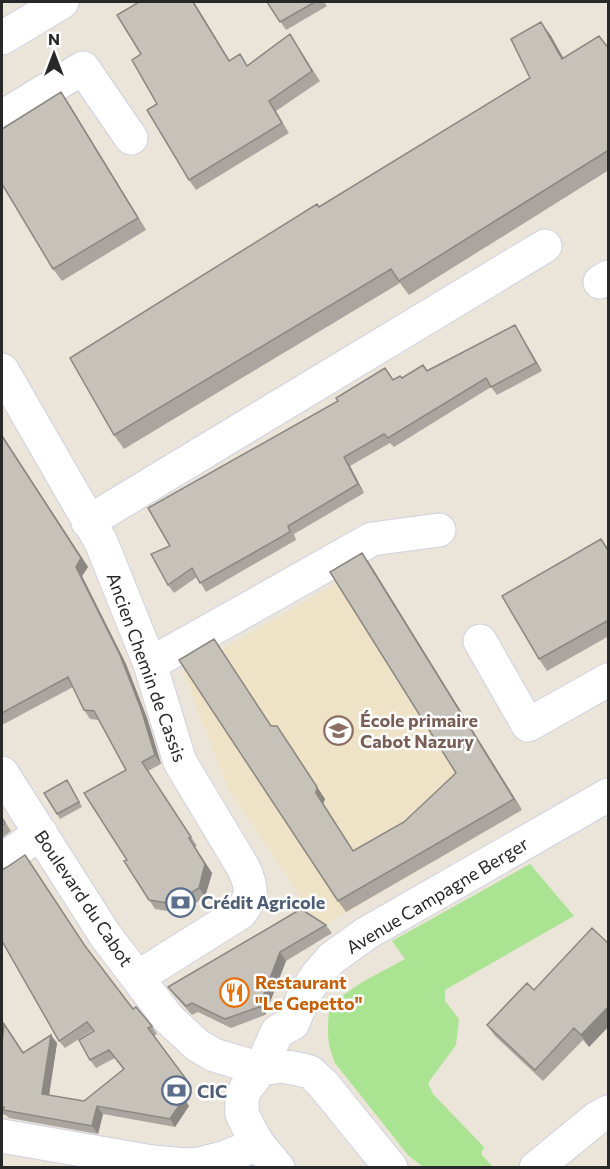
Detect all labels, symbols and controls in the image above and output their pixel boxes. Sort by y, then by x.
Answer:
north arrow [24,24,84,84]
text: N [48,29,60,48]
street label: Ancien Chemin de Cassis [102,569,192,765]
place label: École primaire Cabot Nazury [360,709,478,752]
school or university icon: École primaire Cabot Nazury [323,714,355,746]
street label: Boulevard du Cabot [30,826,138,970]
street label: Avenue Campagne Berger [342,832,532,958]
bank icon: Crédit Agricole [164,886,196,918]
place label: Crédit Agricole [201,891,325,913]
place label: Restaurant "Le Gepetto" [255,971,363,1014]
restaurant icon: Restaurant "Le Gepetto" [218,976,250,1008]
bank icon: CIC [160,1075,192,1107]
place label: CIC [197,1080,227,1102]

